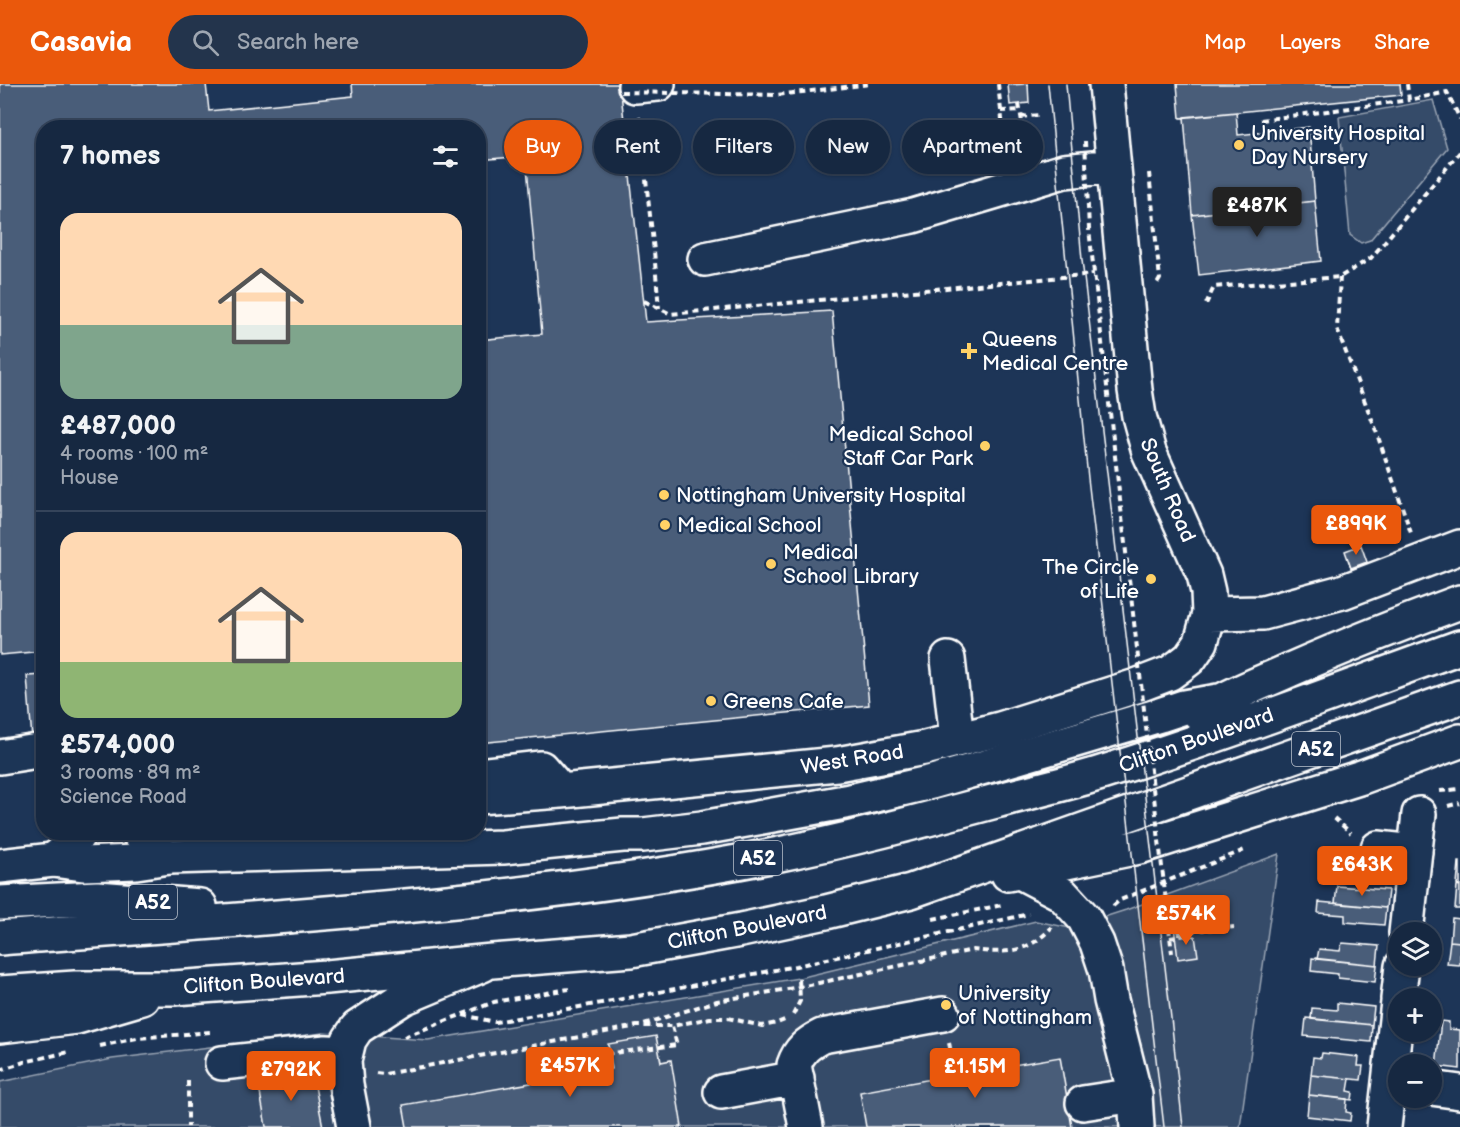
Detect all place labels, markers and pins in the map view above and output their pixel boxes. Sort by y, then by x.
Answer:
place label: University Hospital Day Nursery [1251,121,1425,170]
marker: University Hospital Day Nursery [1232,138,1246,152]
pin: £487K [1215,187,1299,238]
place label: Queens Medical Centre [982,327,1128,376]
marker: Queens Medical Centre [960,342,978,360]
place label: Medical School Staff Car Park [828,422,974,471]
marker: Medical School Staff Car Park [978,439,992,453]
place label: Nottingham University Hospital [676,483,966,508]
marker: Nottingham University Hospital [657,488,671,502]
pin: £899K [1314,505,1398,556]
place label: Medical School [677,513,822,538]
marker: Medical School [658,518,672,532]
place label: Medical School Library [783,540,919,589]
place label: The Circle of Life [1042,555,1139,604]
marker: Medical School Library [764,557,778,571]
marker: The Circle of Life [1144,572,1158,586]
place label: Greens Cafe [723,689,844,714]
marker: Greens Cafe [704,694,718,708]
pin: £643K [1320,846,1404,897]
pin: £574K [1144,895,1228,946]
place label: University of Nottingham [958,981,1092,1030]
marker: University of Nottingham [939,998,953,1012]
pin: £457K [528,1047,612,1098]
pin: £1.15M [926,1048,1024,1099]
pin: £792K [249,1051,333,1102]

